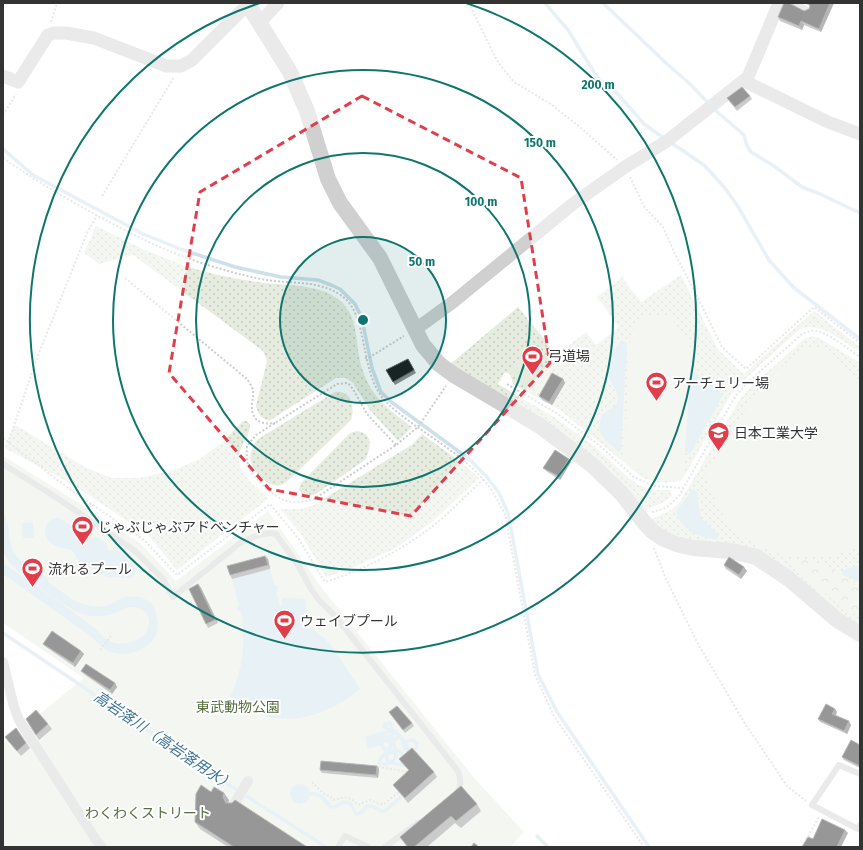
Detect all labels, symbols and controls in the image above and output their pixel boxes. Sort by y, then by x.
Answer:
text: 200 m [581,78,615,92]
text: 150 m [524,136,556,150]
text: 100 m [465,195,497,209]
text: 50 m [409,255,435,269]
centre of rings [356,313,370,327]
sports icon: 弓道場 [519,343,545,376]
place label: 弓道場 [548,348,590,365]
sports icon: アーチェリー場 [644,370,670,403]
place label: アーチェリー場 [672,375,769,392]
school or university icon: 日本工業大学 [705,420,731,453]
place label: 日本工業大学 [734,425,818,442]
sports icon: じゃぶじゃぶアドベンチャー [69,514,95,547]
place label: じゃぶじゃぶアドベンチャー [98,519,280,536]
sports icon: 流れるプール [19,556,45,589]
place label: 流れるプール [48,561,132,578]
sports icon: ウェイブプール [272,608,298,641]
place label: ウェイブプール [300,613,398,630]
water label: 高岩落川（高岩落用水） [91,687,237,795]
park label: 東武動物公園 [196,699,280,716]
park label: わくわくストリート [85,805,211,822]

